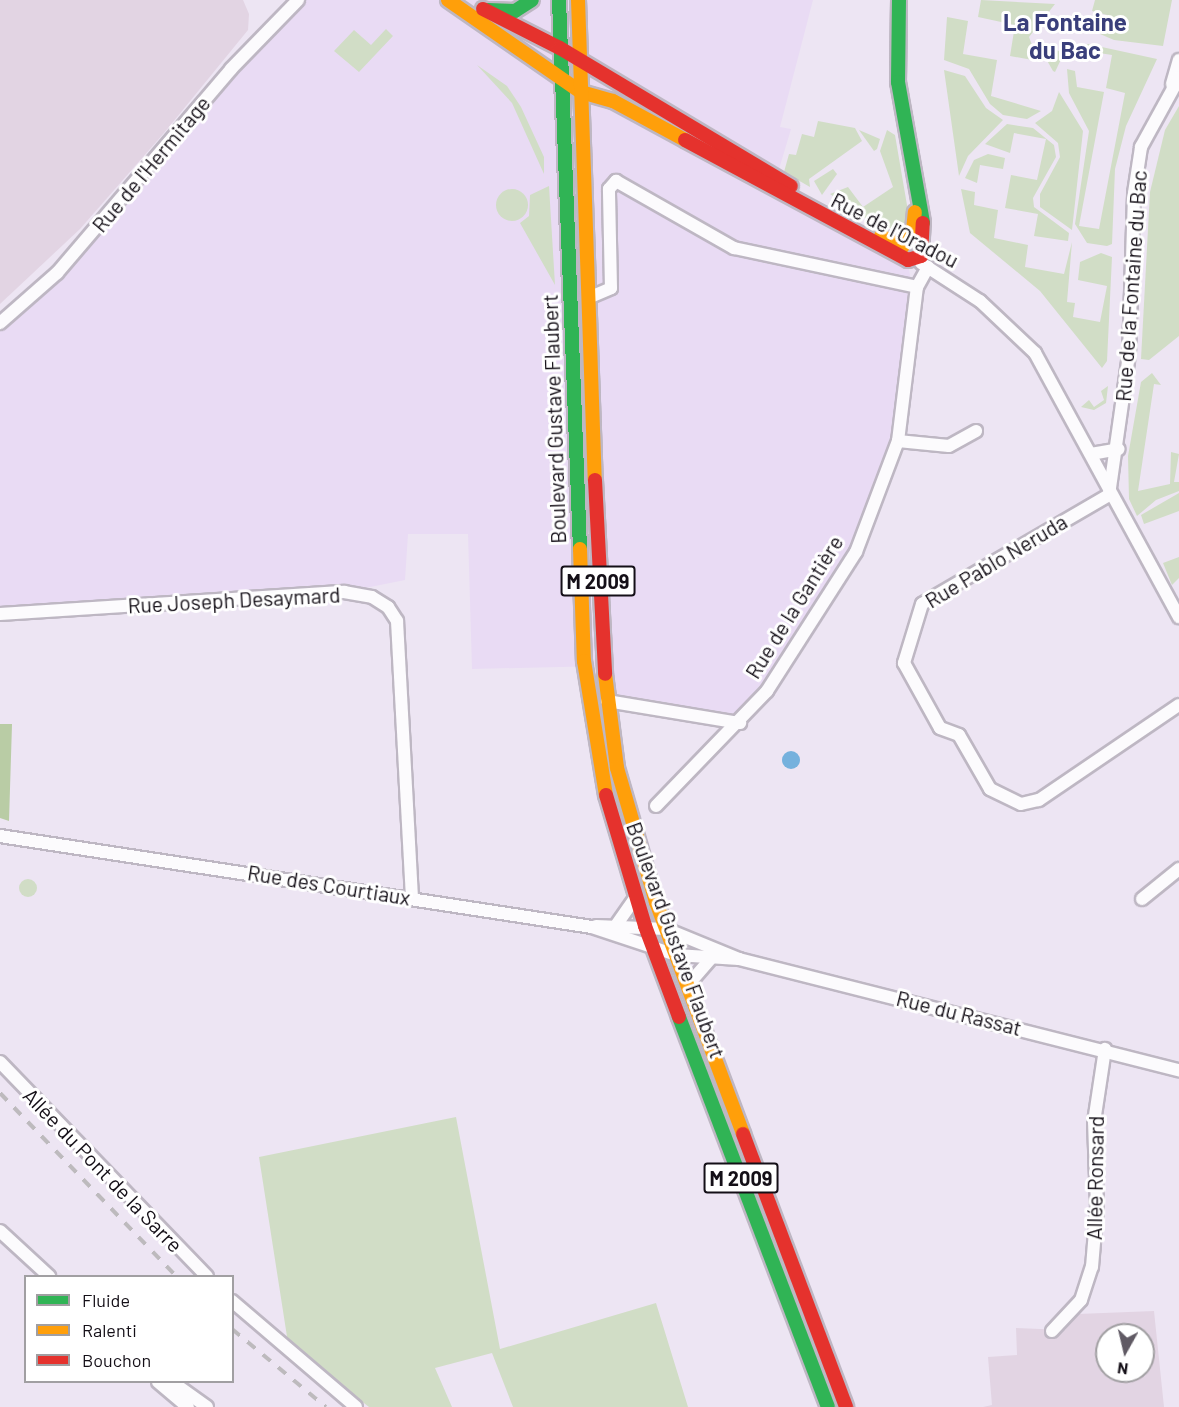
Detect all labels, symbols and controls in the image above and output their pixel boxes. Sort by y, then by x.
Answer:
district label: La Fontaine du Bac [1003,8,1127,64]
street label: Rue de l'Hermitage [87,91,215,237]
street label: Rue de la Fontaine du Bac [1110,169,1152,403]
street label: Rue de l'Oradou [827,187,963,273]
street label: Boulevard Gustave Flaubert [537,294,571,544]
street label: Rue Pablo Neruda [920,509,1072,613]
street label: Rue de la Gantière [740,531,848,683]
road number: M 2009 [560,564,636,598]
street label: Rue Joseph Desaymard [127,582,341,618]
street label: Boulevard Gustave Flaubert [621,818,731,1062]
street label: Rue des Courtiaux [246,860,412,910]
street label: Rue du Rassat [894,985,1024,1041]
street label: Allée du Pont de la Sarre [18,1083,188,1257]
street label: Allée Ronsard [1081,1116,1109,1240]
road number: M 2009 [704,1161,778,1195]
legend [24,1275,234,1383]
text: Fluide [82,1289,130,1311]
text: Ralenti [82,1319,137,1341]
north arrow [1095,1323,1155,1383]
text: Bouchon [82,1349,151,1371]
text: N [1116,1359,1129,1379]

